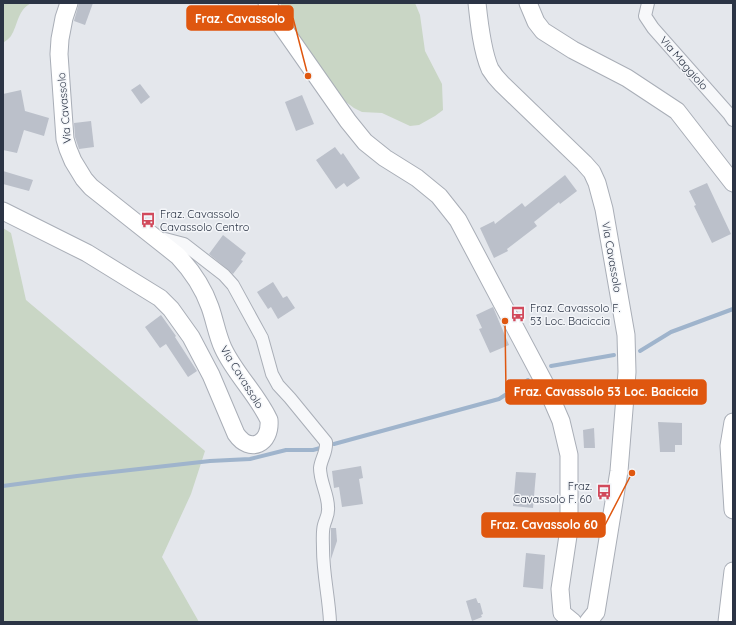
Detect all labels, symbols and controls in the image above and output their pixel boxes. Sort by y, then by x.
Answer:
callout: Fraz. Cavassolo [187,6,293,30]
text: Fraz. Cavassolo [195,11,286,26]
street label: Via Maggiolo [657,33,711,93]
street label: Via Cavassolo [54,71,74,144]
place label: Fraz. Cavassolo Cavassolo Centro [160,207,250,234]
bus stop icon: Fraz. Cavassolo Cavassolo Centro [139,211,157,229]
street label: Via Cavassolo [599,221,625,294]
place label: Fraz. Cavassolo F. 53 Loc. Baciccia [530,301,621,328]
bus stop icon: Fraz. Cavassolo F. 53 Loc. Baciccia [509,305,527,323]
street label: Via Cavassolo [217,343,267,411]
callout: Fraz. Cavassolo 53 Loc. Baciccia [506,380,706,404]
text: Fraz. Cavassolo 53 Loc. Baciccia [514,384,698,399]
place label: Fraz. Cavassolo F. 60 [513,479,592,506]
bus stop icon: Fraz. Cavassolo F. 60 [595,483,613,501]
callout: Fraz. Cavassolo 60 [482,513,605,537]
text: Fraz. Cavassolo 60 [490,517,598,532]

